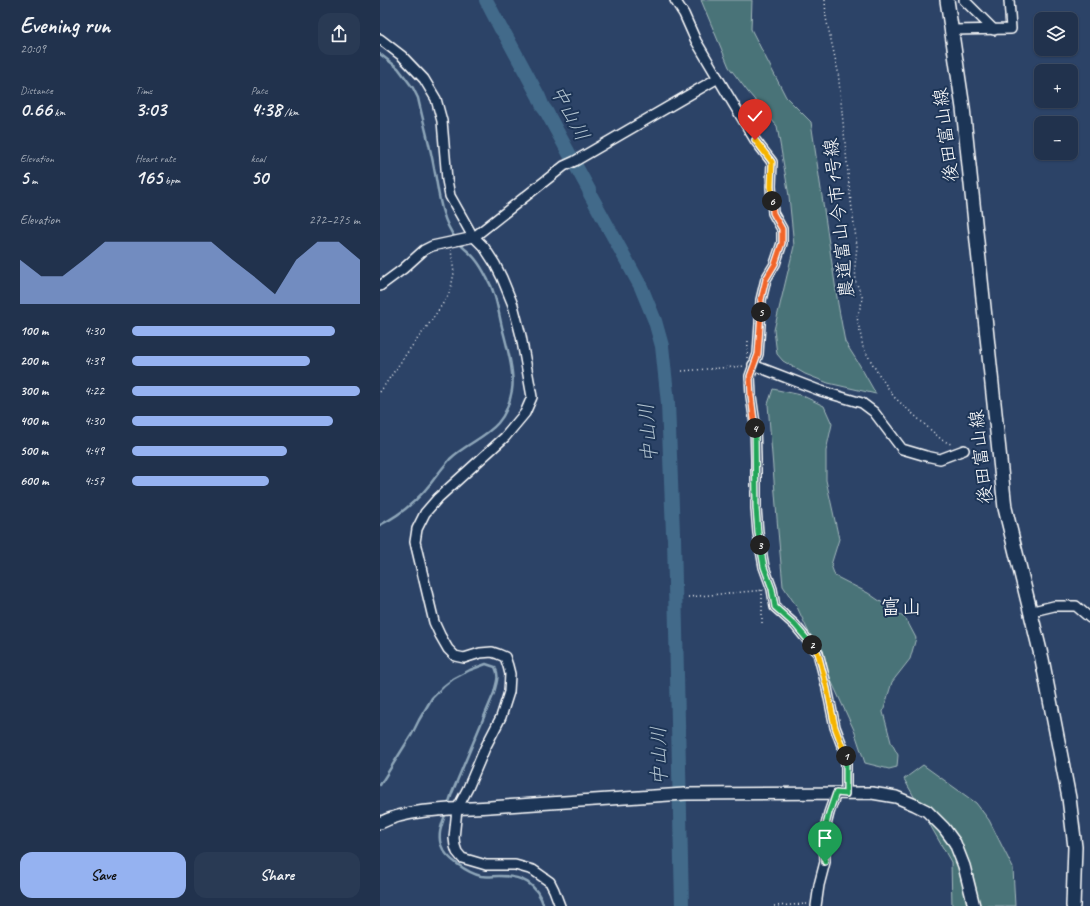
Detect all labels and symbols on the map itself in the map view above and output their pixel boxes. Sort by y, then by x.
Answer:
water label: 中山川 [545,81,595,145]
street label: 後田富山線 [928,86,964,184]
pin [738,99,772,140]
street label: 農道富山今市1号線 [819,137,859,299]
pin: 6 [762,191,782,211]
pin: 5 [751,302,771,322]
water label: 中山川 [633,402,663,464]
street label: 後田富山線 [964,408,998,506]
pin: 4 [745,418,765,438]
pin: 3 [750,535,770,555]
district label: 富山 [880,594,922,620]
pin: 2 [802,635,822,655]
water label: 中山川 [646,726,672,786]
pin: 1 [836,746,856,766]
pin [808,821,842,862]

